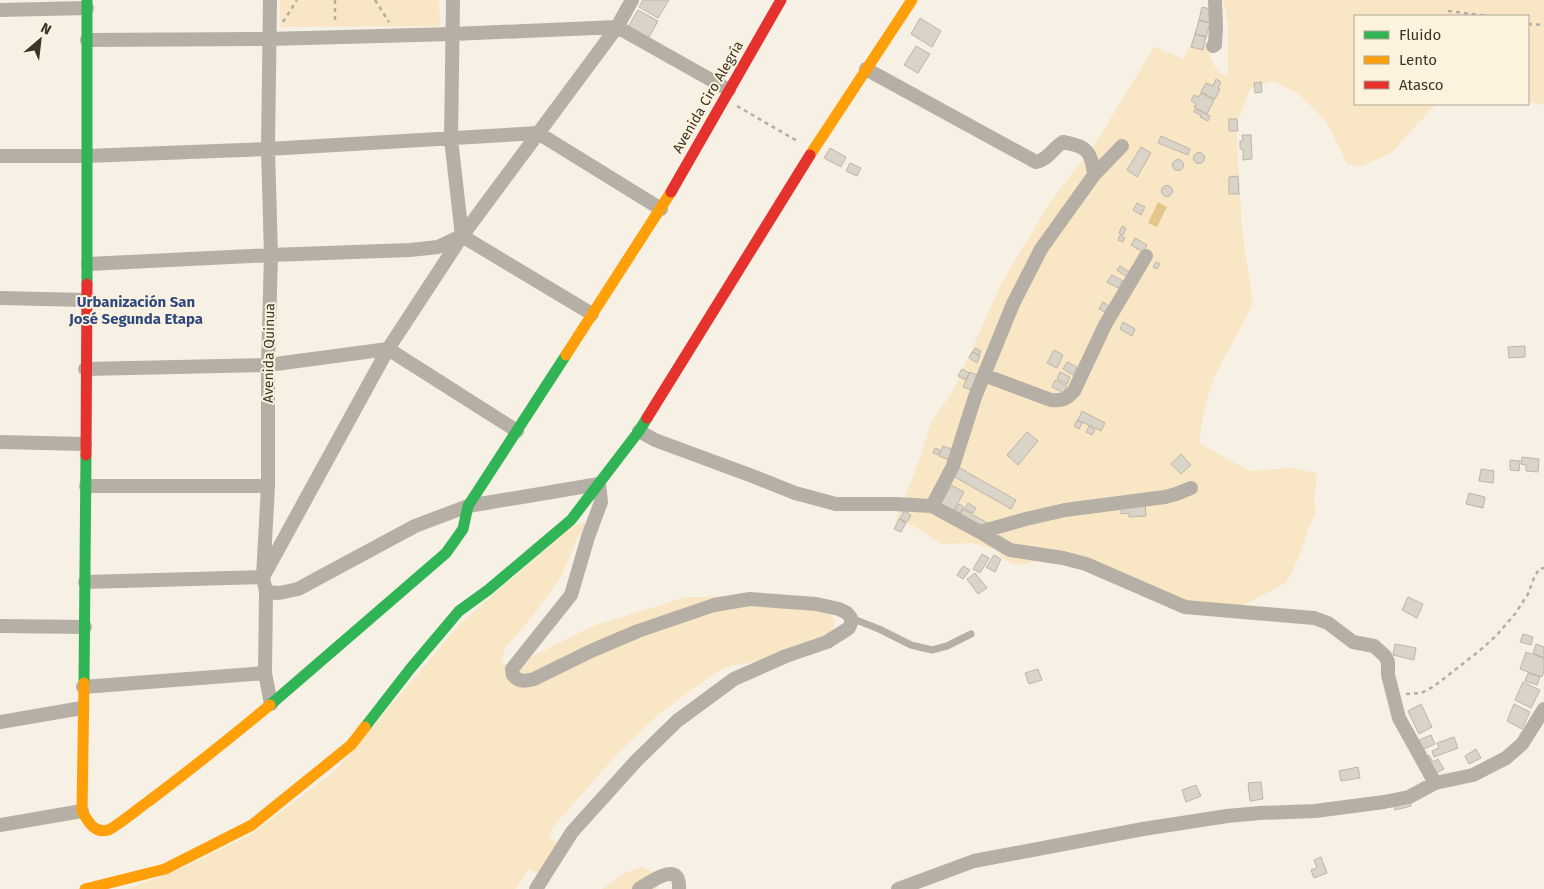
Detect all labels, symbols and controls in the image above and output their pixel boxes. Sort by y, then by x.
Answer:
north arrow [15,15,65,65]
legend [1354,15,1529,105]
text: N [38,19,54,39]
text: Fluido [1399,26,1441,44]
street label: Avenida Ciro Alegría [669,38,747,156]
text: Lento [1399,51,1437,69]
text: Atasco [1399,76,1444,94]
district label: Urbanización San José Segunda Etapa [68,293,203,328]
street label: Avenida Quinua [260,303,278,403]

